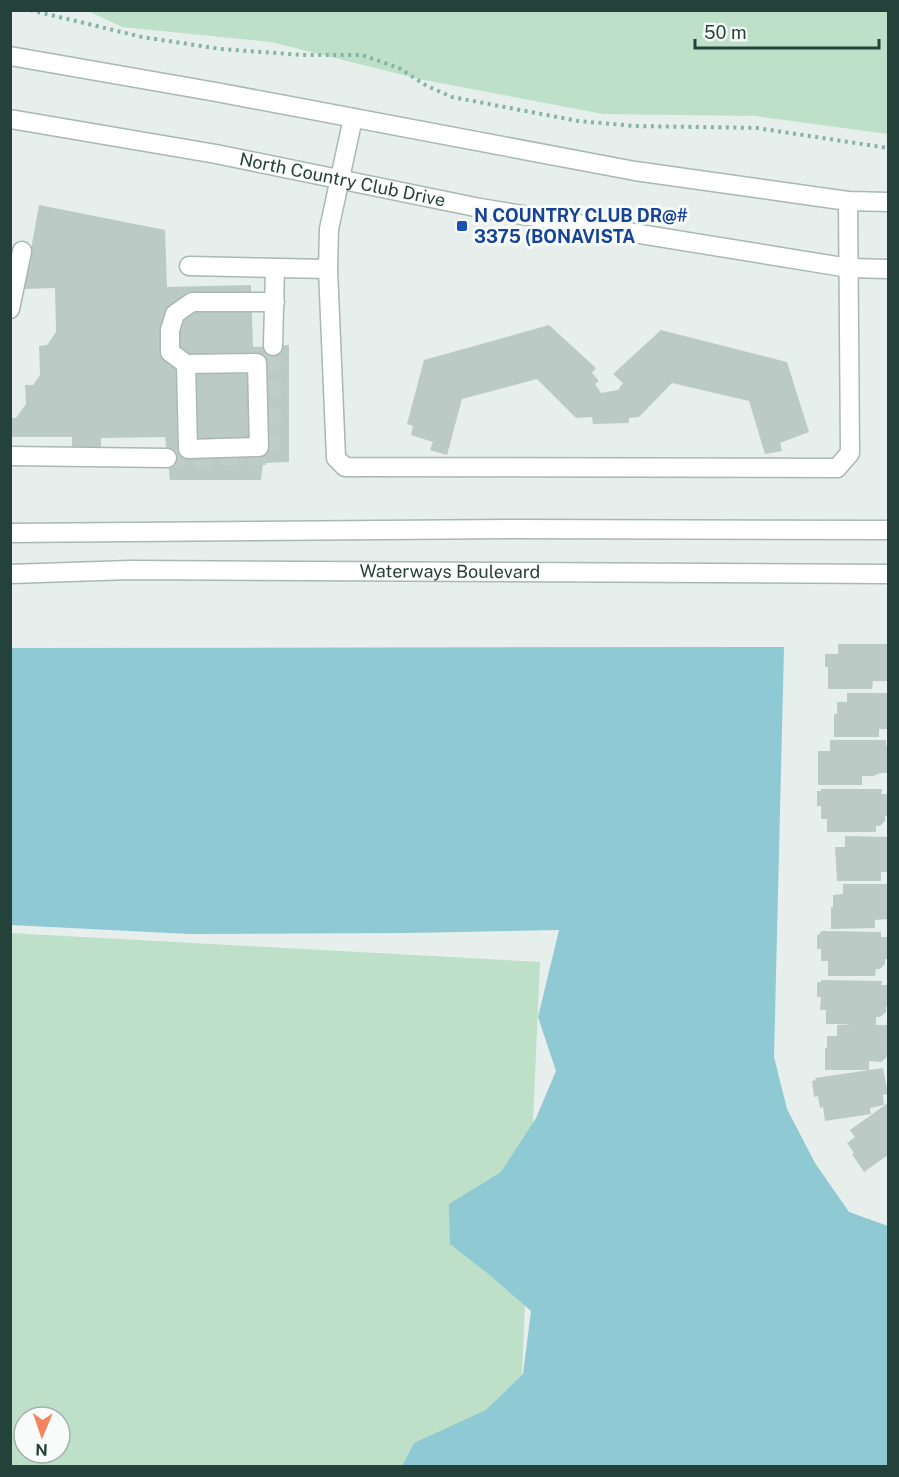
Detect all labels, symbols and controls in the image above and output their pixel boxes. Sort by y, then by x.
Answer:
scale bar [695,12,880,50]
text: 50 m [704,22,747,43]
street label: North Country Club Drive [238,148,447,211]
place label: N COUNTRY CLUB DR@# 3375 (BONAVISTA [474,205,688,247]
marker: N COUNTRY CLUB DR@# 3375 (BONAVISTA [455,219,469,233]
street label: Waterways Boulevard [359,560,540,582]
north arrow [12,1405,72,1465]
text: N [35,1440,48,1459]

